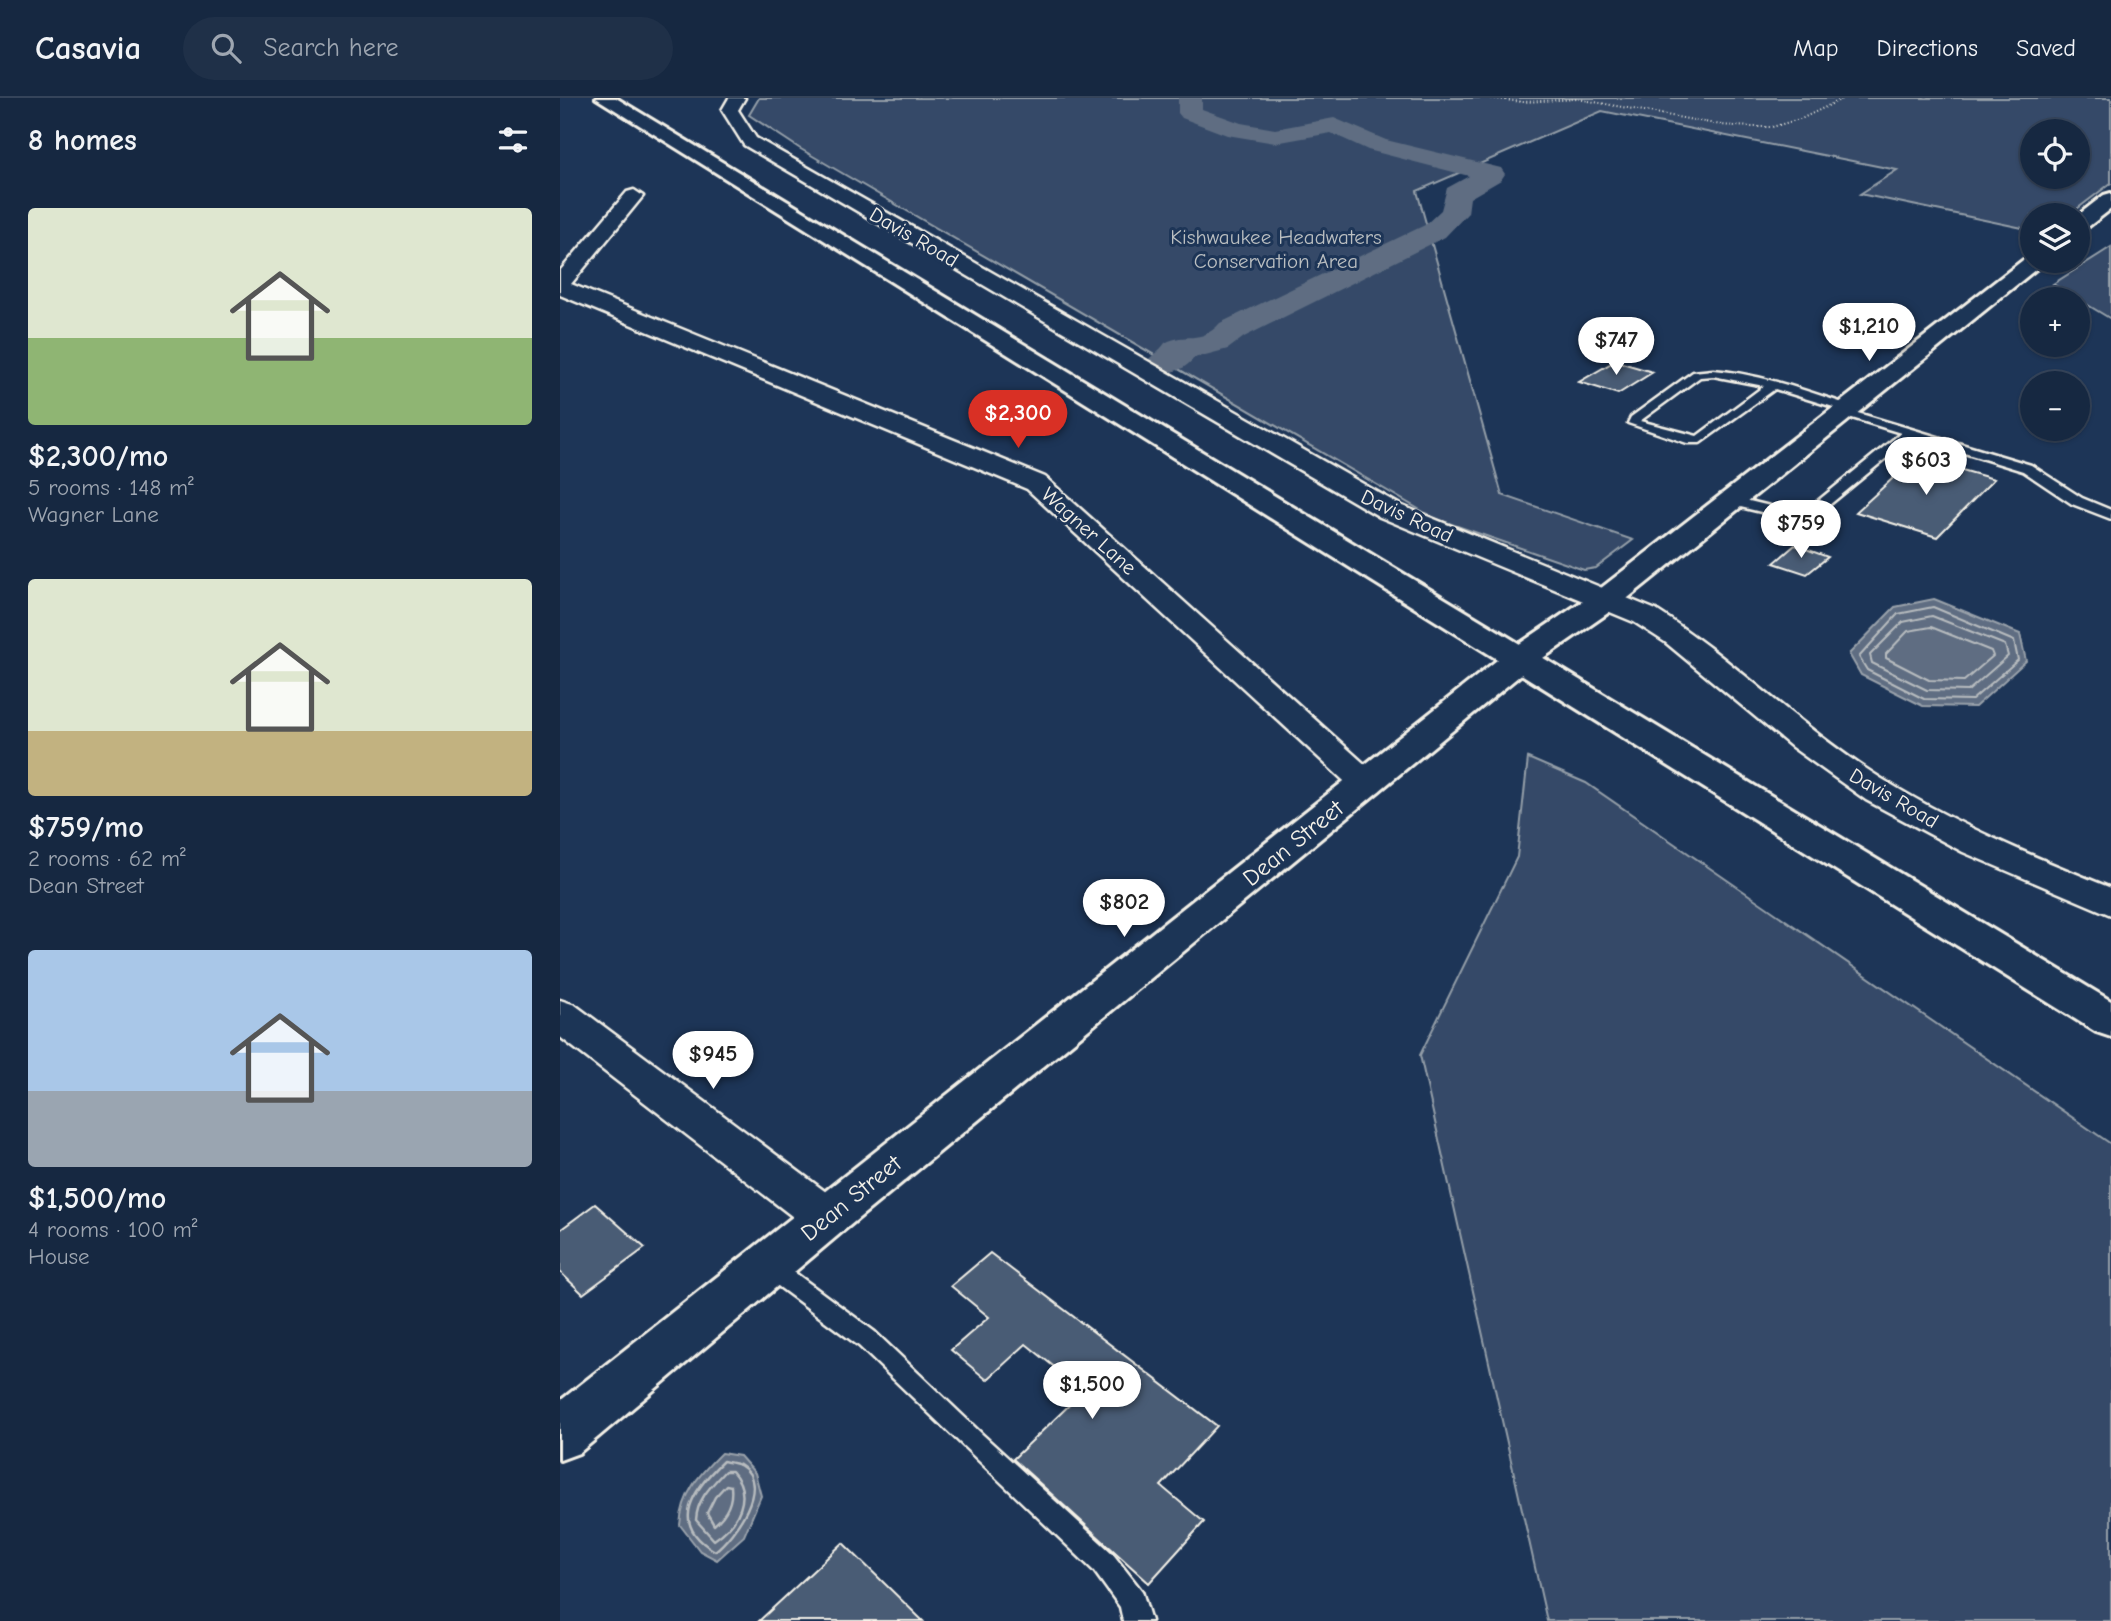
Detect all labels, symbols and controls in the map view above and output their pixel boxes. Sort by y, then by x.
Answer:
search box [183,17,673,80]
text: Casavia [35,29,141,67]
icon: search [207,29,245,67]
text: Search here [263,33,399,63]
text: Map [1793,34,1839,62]
text: Directions [1877,34,1978,62]
text: Saved [2016,34,2076,62]
map controls [2020,119,2090,441]
button: locate [2020,119,2090,189]
icon: filters [494,121,532,159]
text: 8 homes [28,123,137,158]
street label: Davis Road [865,202,963,272]
button: layers [2020,203,2090,273]
park label: Kishwaukee Headwaters Conservation Area [1170,225,1382,273]
icon: home [217,253,343,379]
button: + [2020,287,2090,357]
pin: $1,210 [1812,303,1926,363]
text: $1,210 [1839,312,1899,339]
pin: $747 [1575,317,1657,377]
text: $747 [1594,326,1638,353]
button: − [2020,371,2090,441]
pin: $2,300 [961,390,1075,450]
text: $2,300 [984,399,1052,426]
pin: $603 [1885,438,1967,497]
text: $2,300/mo [28,439,168,474]
text: $603 [1901,446,1951,473]
text: 5 rooms · 148 m² [28,474,194,501]
street label: Wagner Lane [1037,482,1141,580]
street label: Davis Road [1357,484,1457,548]
pin: $759 [1760,500,1842,560]
text: Wagner Lane [28,501,159,528]
text: $759 [1777,509,1825,536]
icon: home [217,624,343,750]
street label: Davis Road [1845,763,1943,833]
street label: Dean Street [1237,793,1350,892]
text: $759/mo [28,810,144,845]
text: 2 rooms · 62 m² [28,845,186,872]
text: Dean Street [28,872,144,899]
pin: $802 [1083,880,1165,939]
text: $802 [1099,888,1149,915]
icon: home [217,995,343,1121]
pin: $945 [672,1032,754,1091]
text: $945 [689,1040,737,1067]
street label: Dean Street [795,1148,908,1247]
text: $1,500/mo [28,1181,166,1216]
text: 4 rooms · 100 m² [28,1216,197,1243]
text: House [28,1243,90,1270]
pin: $1,500 [1035,1362,1149,1421]
text: $1,500 [1059,1370,1125,1397]

